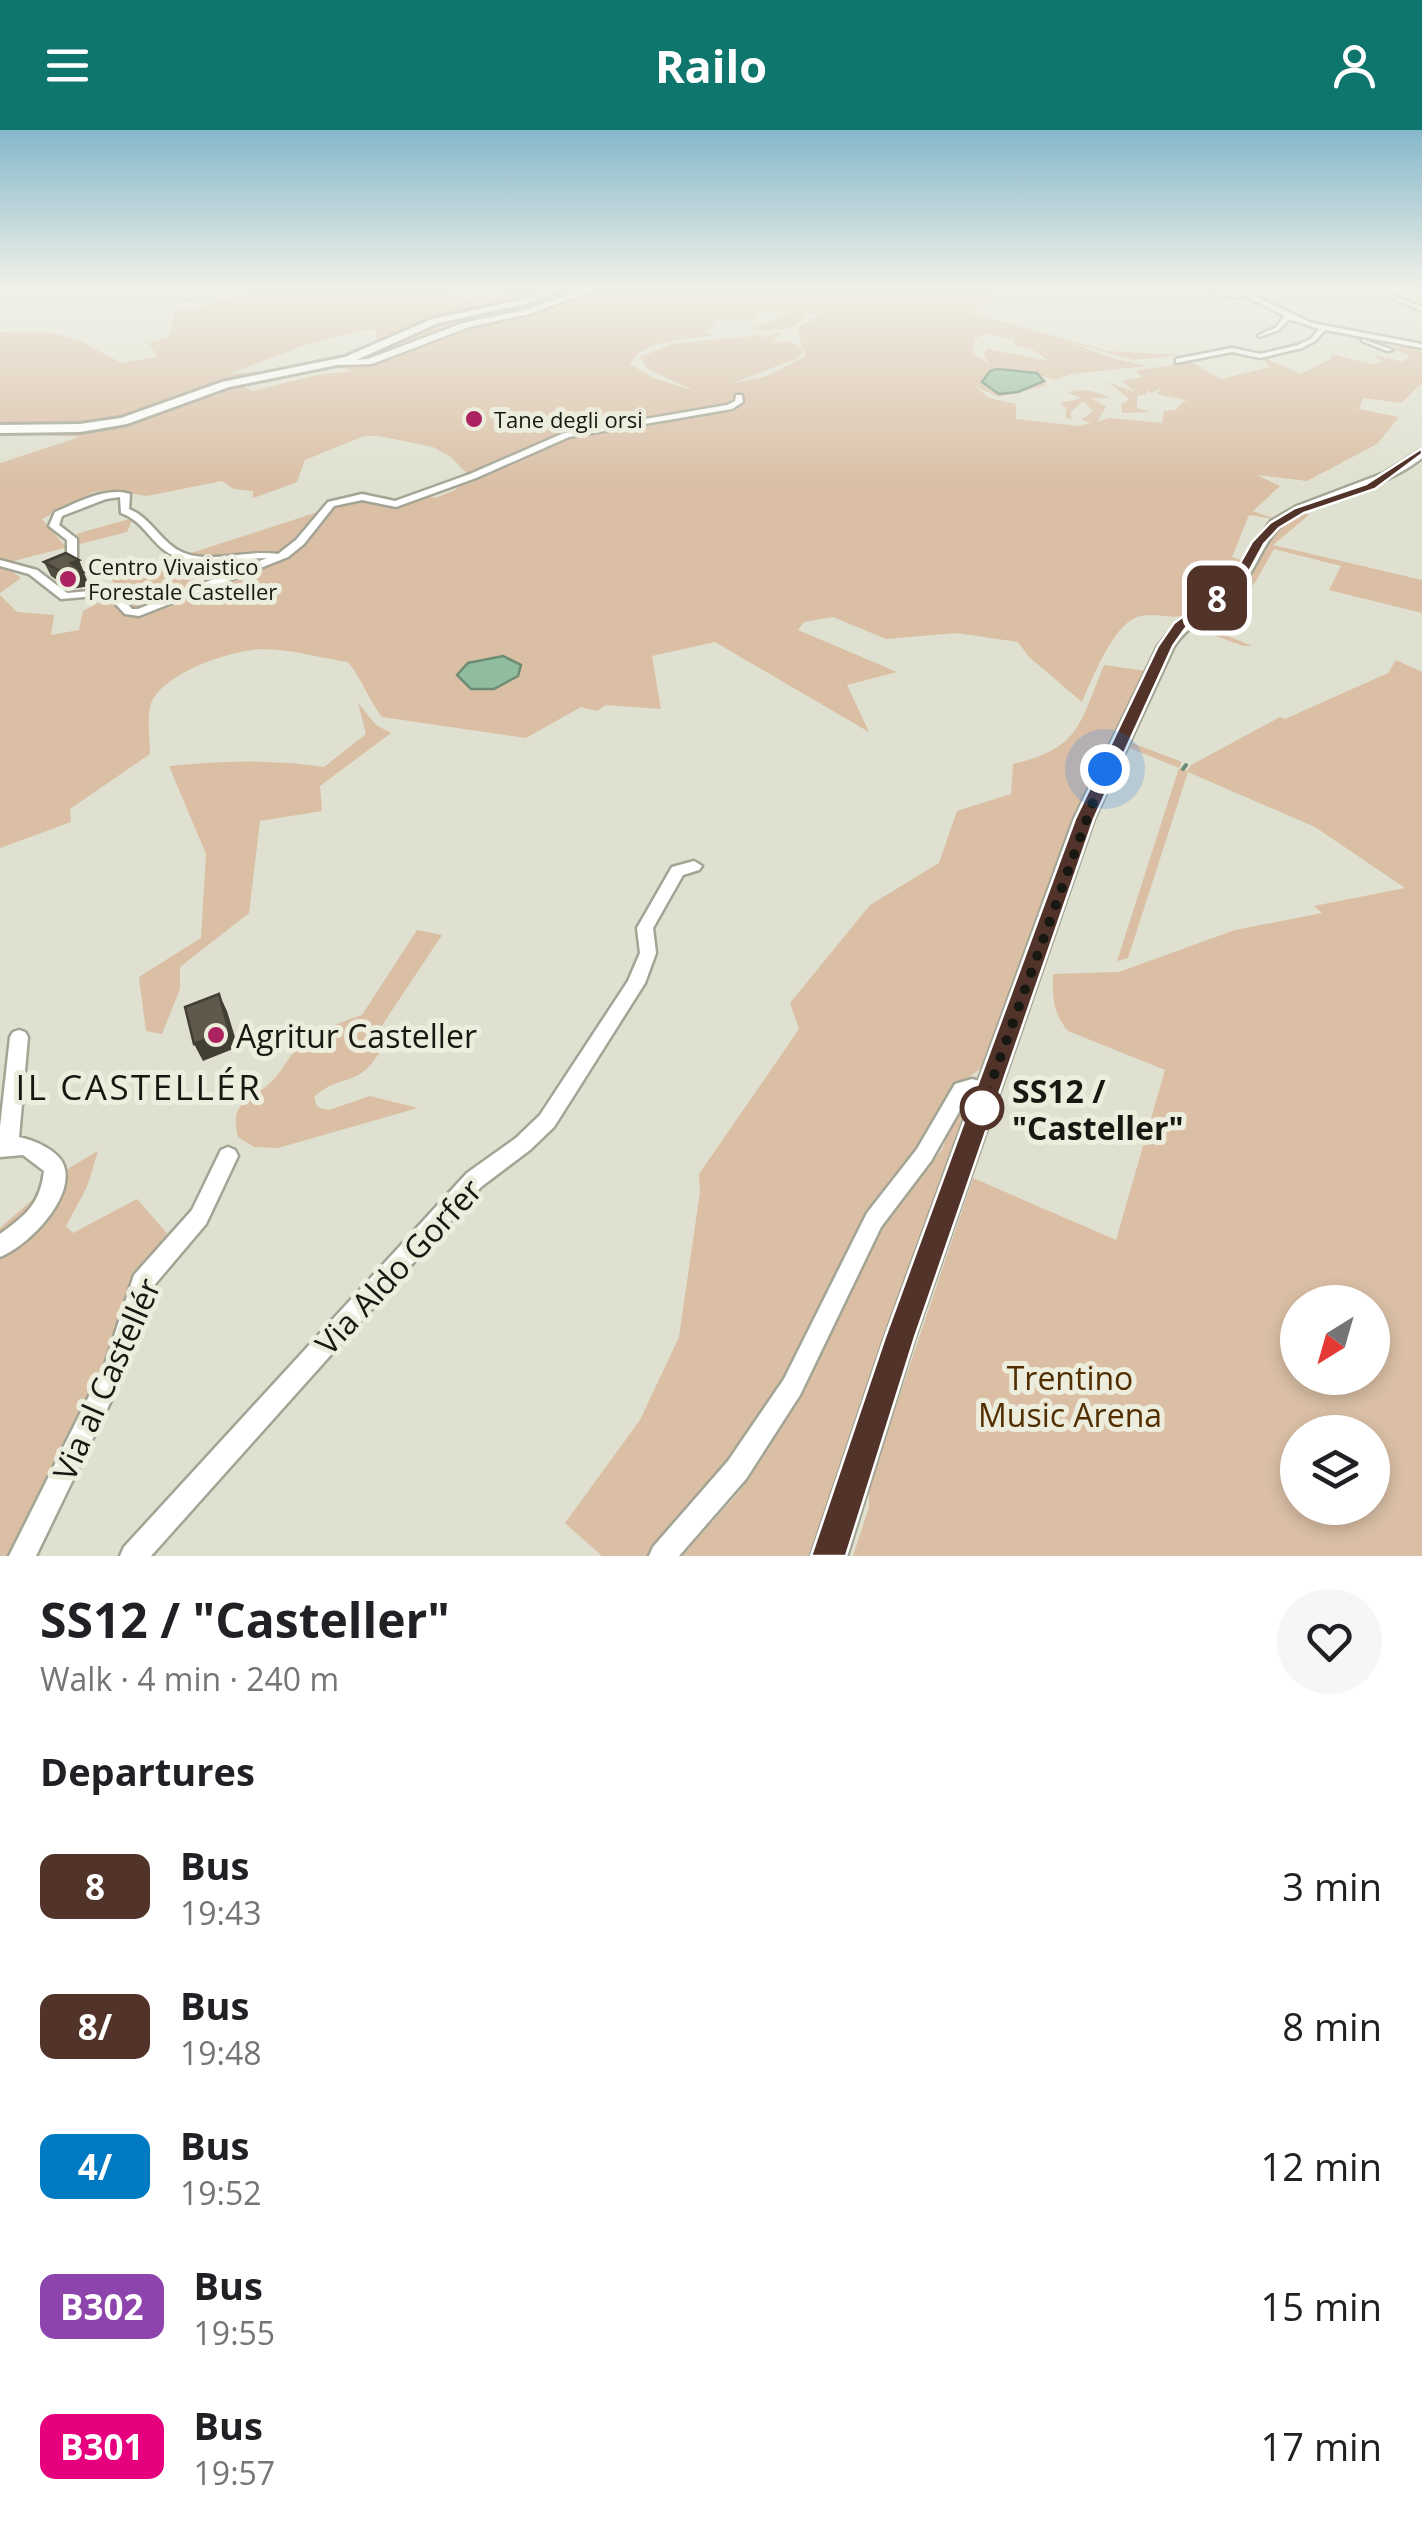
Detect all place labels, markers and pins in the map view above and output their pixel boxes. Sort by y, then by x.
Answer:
place label: Tane degli orsi [494,404,643,434]
marker: Tane degli orsi [463,408,485,430]
place label: Centro Vivaistico Forestale Casteller [88,551,277,606]
marker: Centro Vivaistico Forestale Casteller [57,568,79,590]
place label: Agritur Casteller [236,1014,477,1057]
marker: Agritur Casteller [205,1024,227,1046]
place label: SS12 / "Casteller" [1012,1069,1184,1149]
marker: SS12 / "Casteller" [961,1087,1003,1129]

